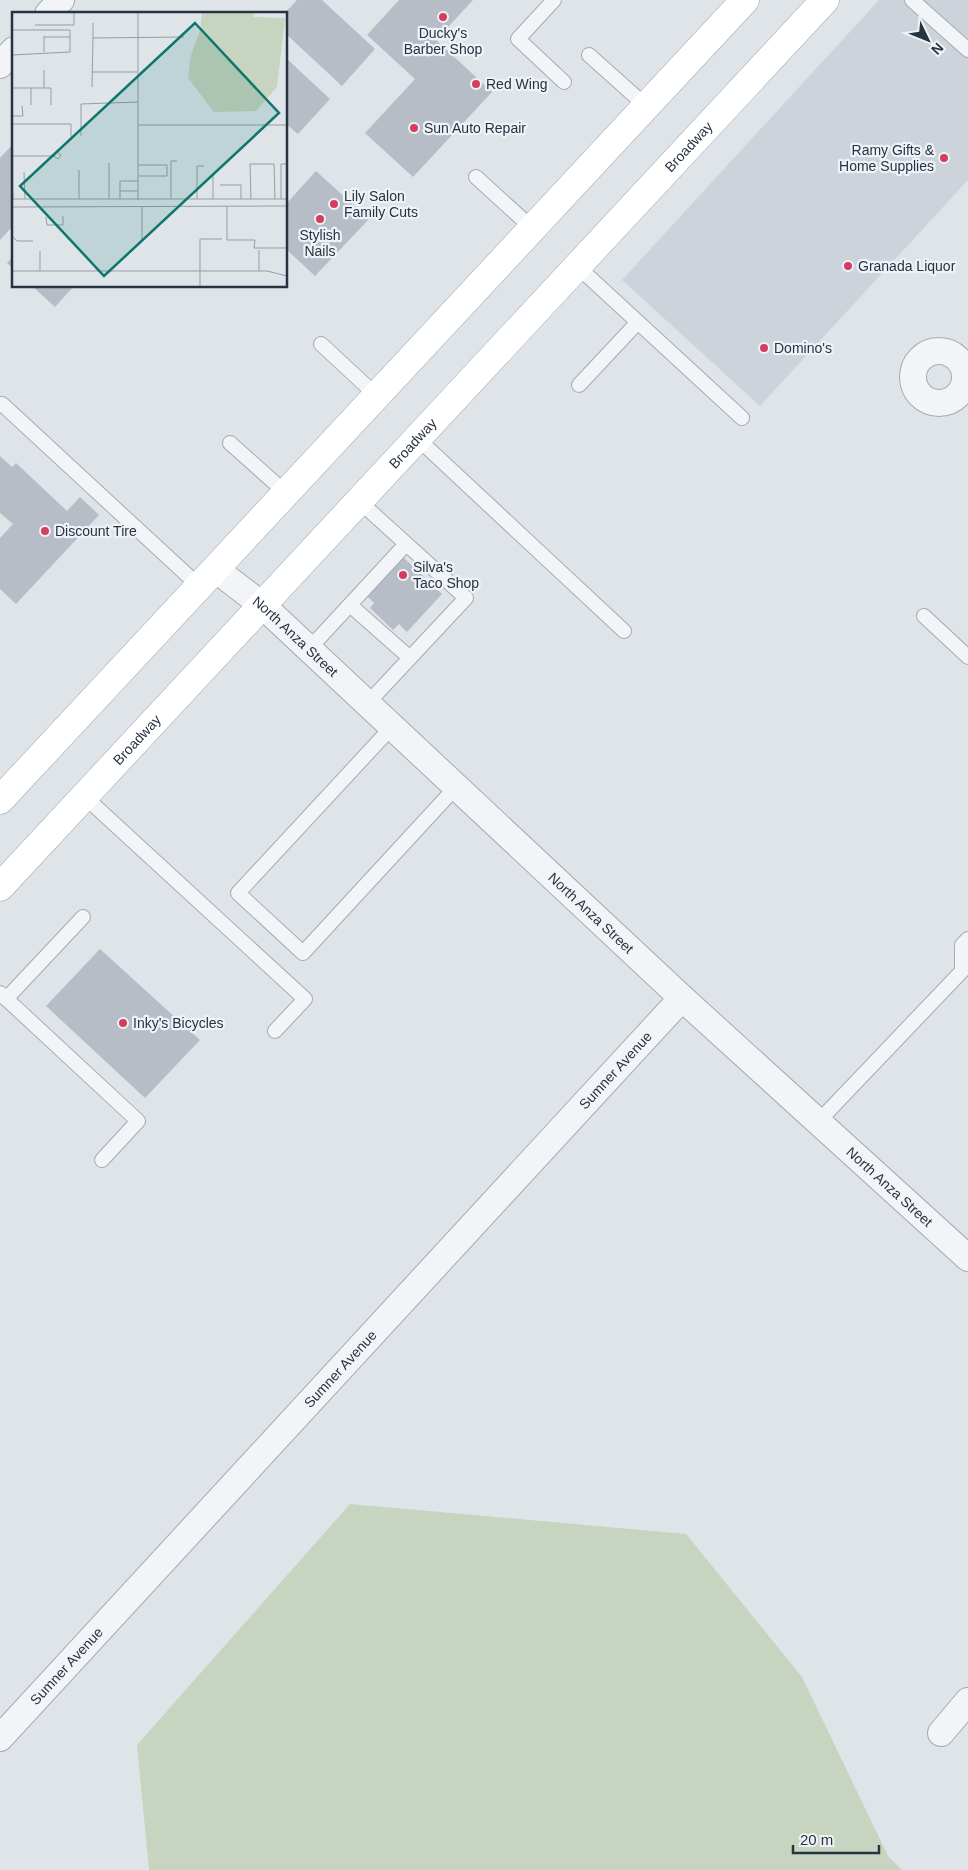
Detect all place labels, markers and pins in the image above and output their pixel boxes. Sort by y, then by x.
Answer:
marker: Ducky's Barber Shop [437,11,449,23]
place label: Ducky's Barber Shop [404,25,483,57]
place label: Red Wing [486,76,547,92]
marker: Red Wing [470,78,482,90]
place label: Sun Auto Repair [424,120,526,136]
marker: Sun Auto Repair [408,122,420,134]
place label: Ramy Gifts & Home Supplies [839,142,935,174]
marker: Ramy Gifts & Home Supplies [938,152,950,164]
place label: Lily Salon Family Cuts [344,188,418,220]
marker: Lily Salon Family Cuts [328,198,340,210]
marker: Stylish Nails [314,213,326,225]
place label: Stylish Nails [299,227,341,259]
place label: Granada Liquor [858,258,956,274]
marker: Granada Liquor [842,260,854,272]
place label: Domino's [774,340,832,356]
marker: Domino's [758,342,770,354]
place label: Discount Tire [55,523,137,539]
marker: Discount Tire [39,525,51,537]
place label: Silva's Taco Shop [413,559,479,591]
marker: Silva's Taco Shop [397,569,409,581]
place label: Inky's Bicycles [133,1015,224,1031]
marker: Inky's Bicycles [117,1017,129,1029]

